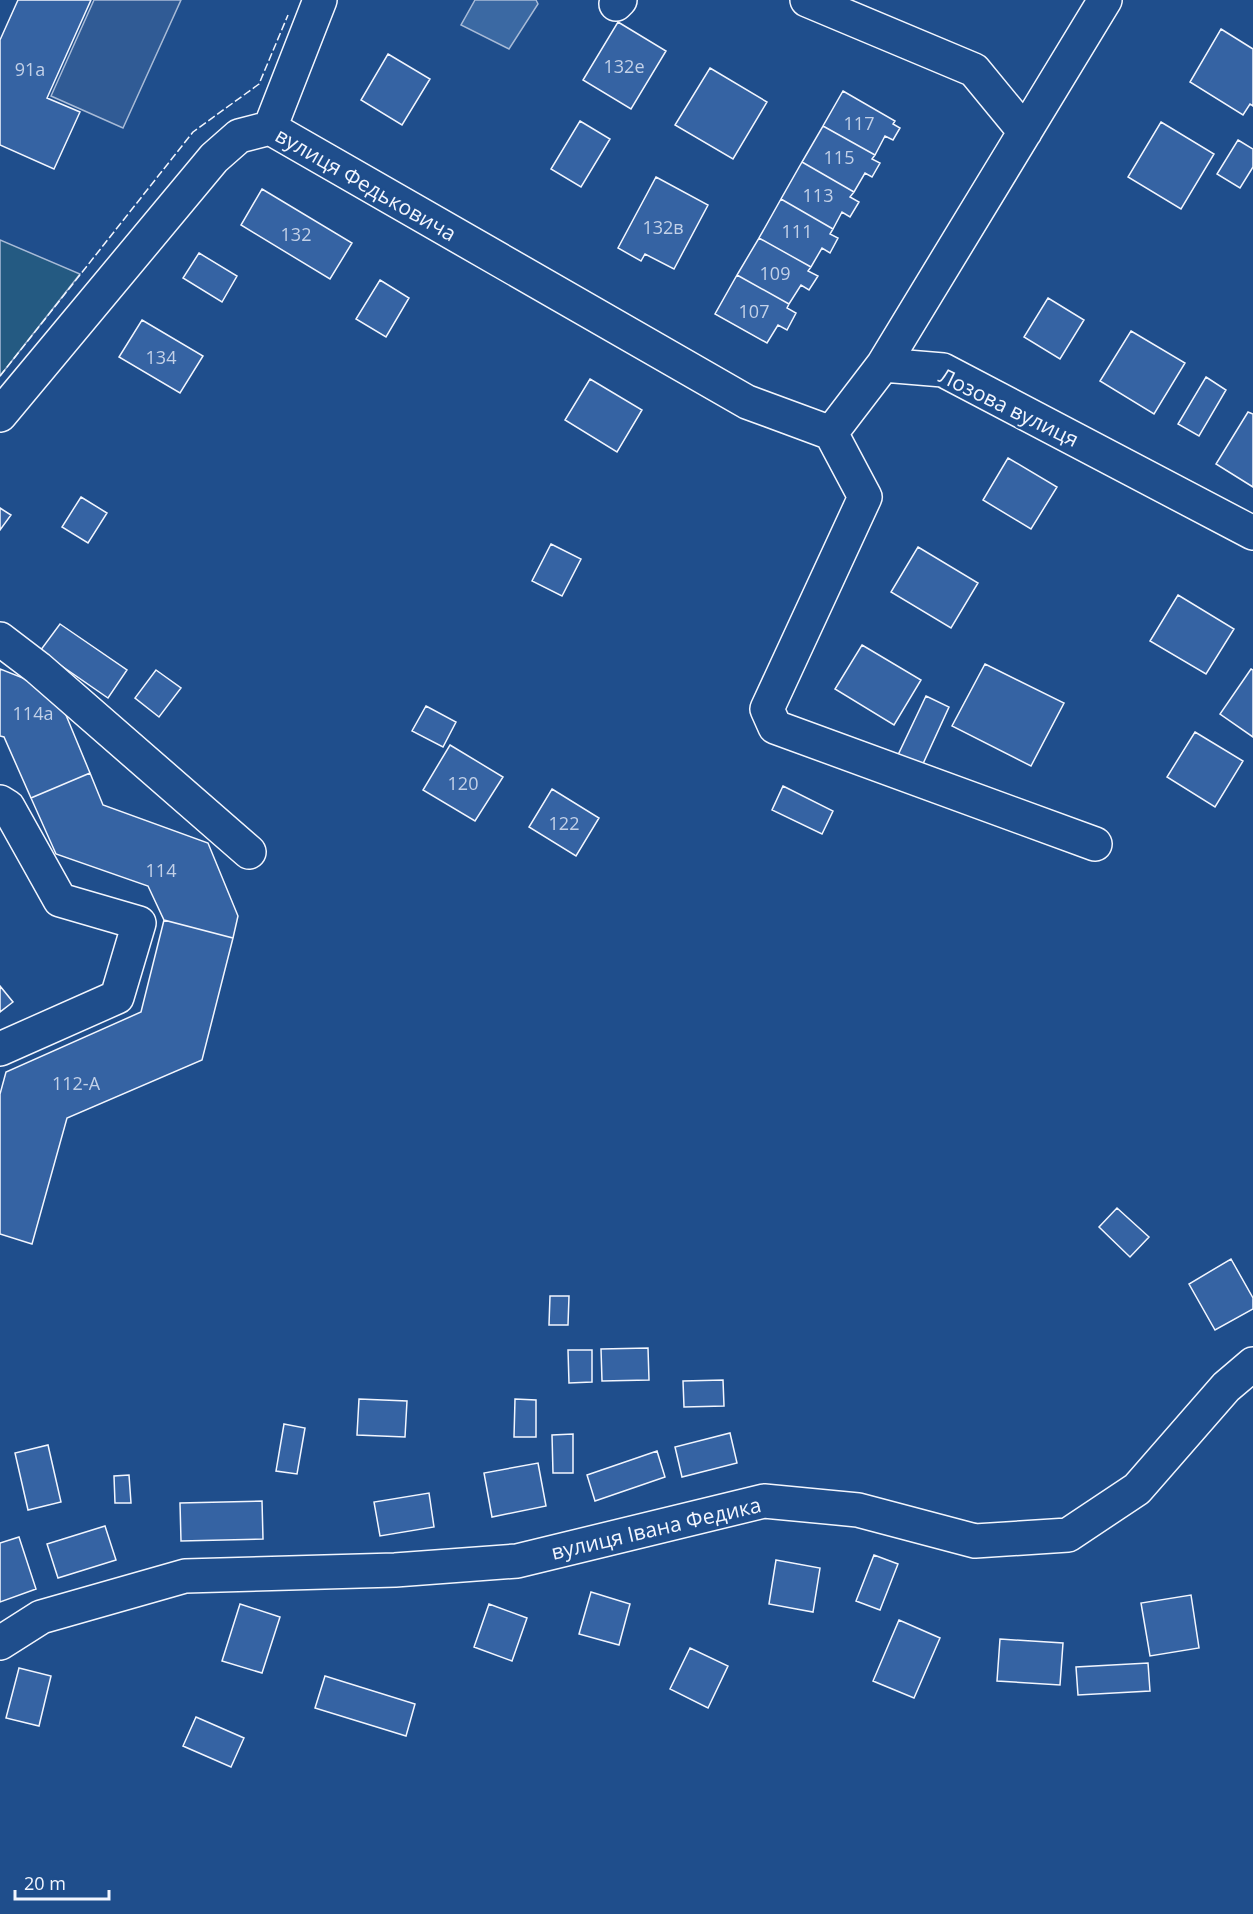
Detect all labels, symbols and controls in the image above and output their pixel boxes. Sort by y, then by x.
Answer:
house number: 132е [604,54,644,78]
house number: 91а [15,57,45,81]
house number: 117 [844,111,874,135]
street label: вулиця Федьковича [270,121,462,247]
house number: 115 [824,145,854,169]
house number: 113 [803,183,833,207]
house number: 132в [642,215,684,239]
house number: 111 [782,219,812,243]
house number: 132 [281,222,311,246]
house number: 109 [760,261,790,285]
house number: 107 [739,299,769,323]
house number: 134 [146,345,176,369]
street label: Лозова вулиця [935,361,1083,453]
house number: 114а [13,701,53,725]
house number: 120 [448,771,478,795]
house number: 122 [549,811,579,835]
house number: 114 [146,858,176,882]
house number: 112-А [52,1071,101,1095]
street label: вулиця Івана Федика [548,1490,764,1566]
scale bar [15,1863,110,1901]
text: 20 m [24,1871,66,1895]

